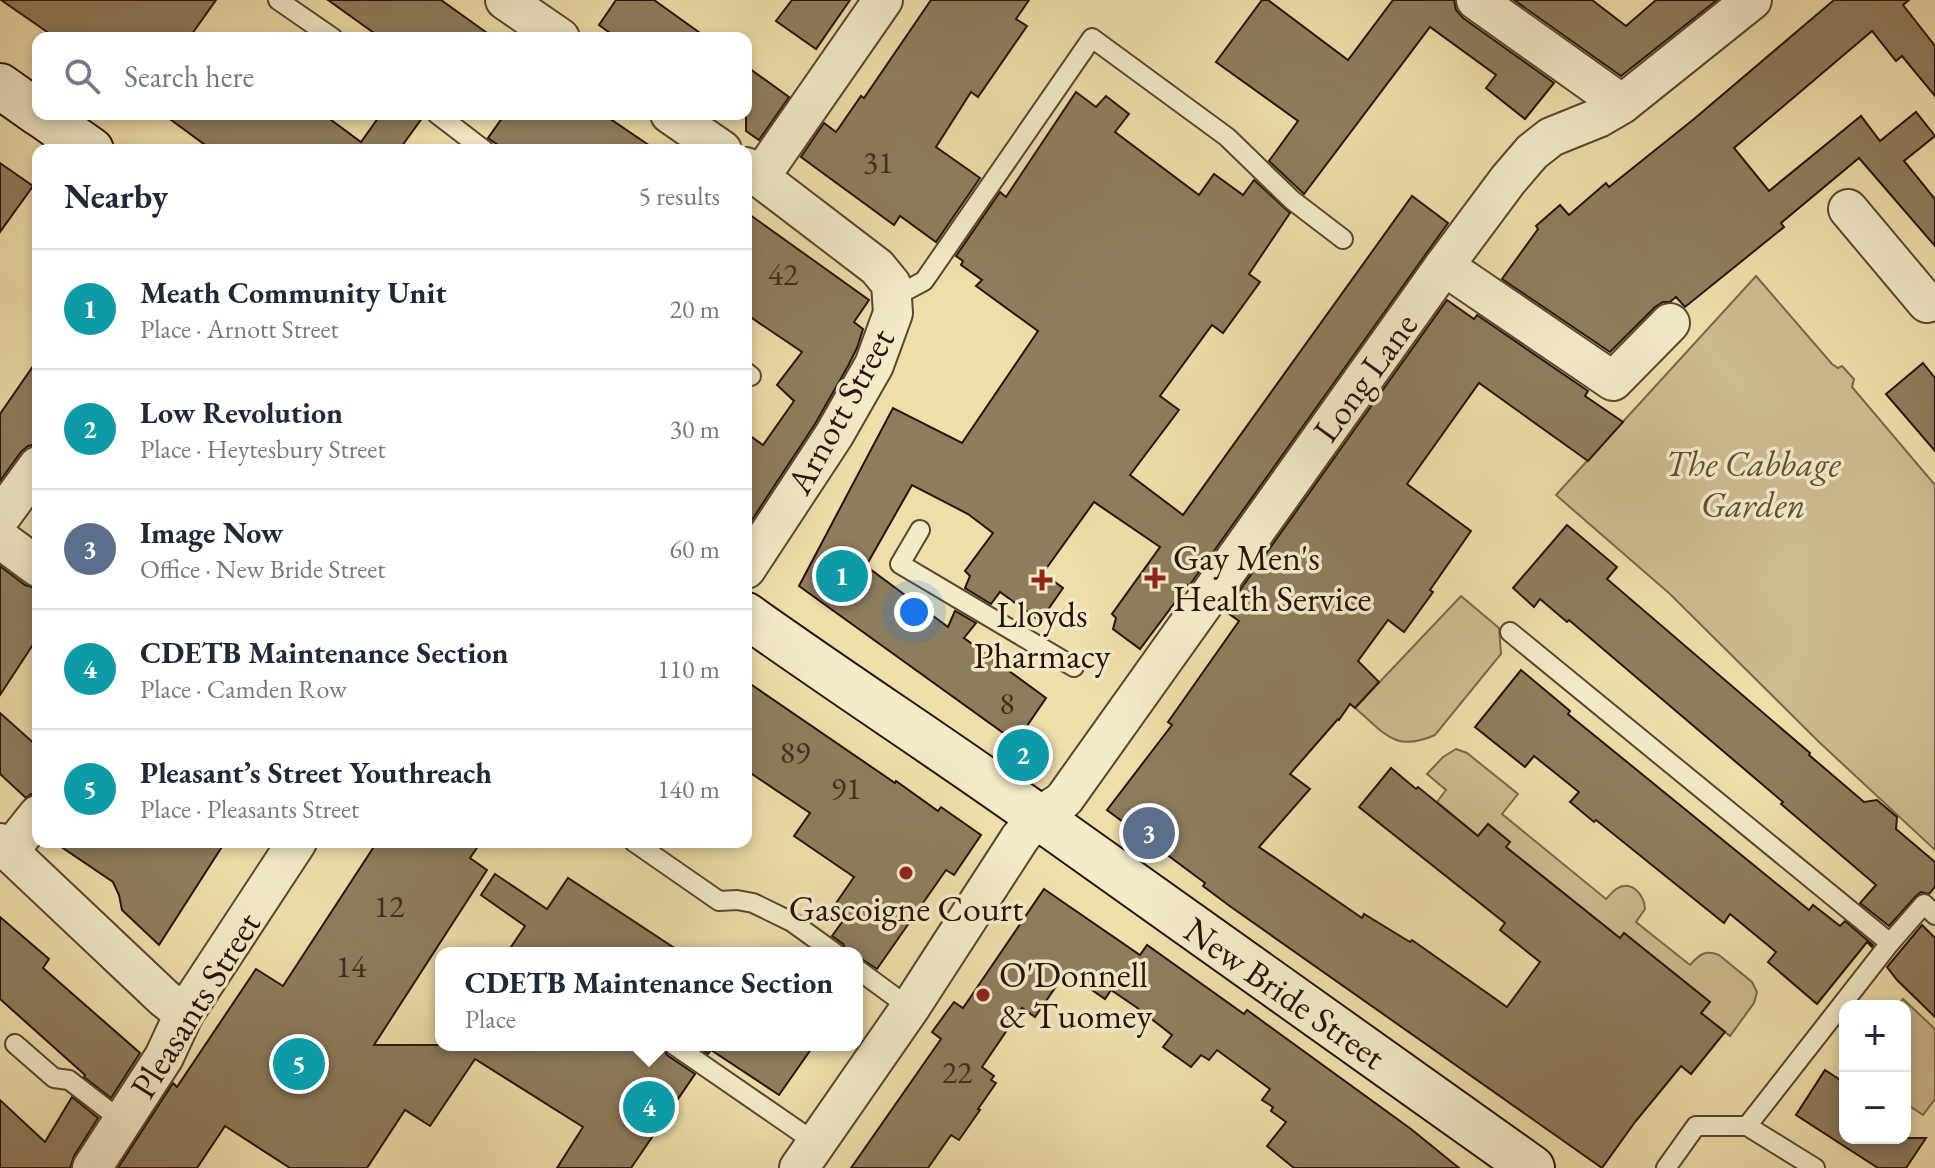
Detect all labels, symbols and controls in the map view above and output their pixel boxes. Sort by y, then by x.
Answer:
search box [32,32,752,120]
icon: search [60,54,104,98]
text: Search here [124,57,254,96]
house number: 31 [863,141,893,183]
text: Nearby [64,174,168,218]
text: 5 results [639,179,720,213]
house number: 42 [768,253,799,295]
text: Meath Community Unit [140,273,447,312]
text: 1 [83,292,97,326]
text: 20 m [670,292,720,326]
street label: Long Lane [1302,303,1428,451]
text: Place · Arnott Street [140,312,339,346]
street label: Arnott Street [775,319,905,503]
text: Low Revolution [140,393,343,432]
text: 2 [83,412,97,446]
text: 30 m [670,412,720,446]
text: Place · Heytesbury Street [140,432,386,466]
park label: The Cabbage Garden [1665,440,1842,528]
text: Image Now [140,513,283,552]
text: 3 [83,532,97,566]
text: 60 m [670,532,720,566]
place label: Gay Men's Health Service [1173,534,1372,622]
pin: 1 [816,546,868,606]
text: Office · New Bride Street [140,552,386,586]
marker: Gay Men's Health Service [1144,567,1166,589]
marker: Lloyds Pharmacy [1033,571,1051,589]
place label: Lloyds Pharmacy [974,591,1111,679]
your location [894,592,934,632]
text: CDETB Maintenance Section [140,633,508,672]
text: 4 [83,652,97,686]
text: 110 m [657,652,720,686]
text: Place · Camden Row [140,672,347,706]
house number: 8 [999,682,1015,724]
pin: 2 [997,725,1049,785]
house number: 89 [780,731,810,773]
text: Pleasant’s Street Youthreach [140,753,492,792]
house number: 91 [831,767,861,809]
text: 5 [83,772,97,806]
text: 140 m [657,772,720,806]
text: Place · Pleasants Street [140,792,359,826]
pin: 3 [1123,803,1175,863]
marker: Gascoigne Court [897,864,915,882]
house number: 12 [374,885,405,927]
place label: Gascoigne Court [789,885,1024,932]
street label: Pleasants Street [119,902,271,1107]
street label: New Bride Street [1175,906,1395,1080]
house number: 14 [336,945,367,987]
popup [435,947,863,1051]
place label: O'Donnell & Tuomey [999,951,1152,1039]
text: CDETB Maintenance Section [465,963,833,1002]
marker: O'Donnell & Tuomey [974,986,992,1004]
map controls [1839,1000,1911,1144]
button: + [1839,1000,1911,1072]
text: Place [465,1002,516,1036]
pin: 5 [273,1034,325,1094]
house number: 22 [942,1051,973,1093]
button: − [1839,1072,1911,1144]
pin: 4 [623,1077,675,1137]

